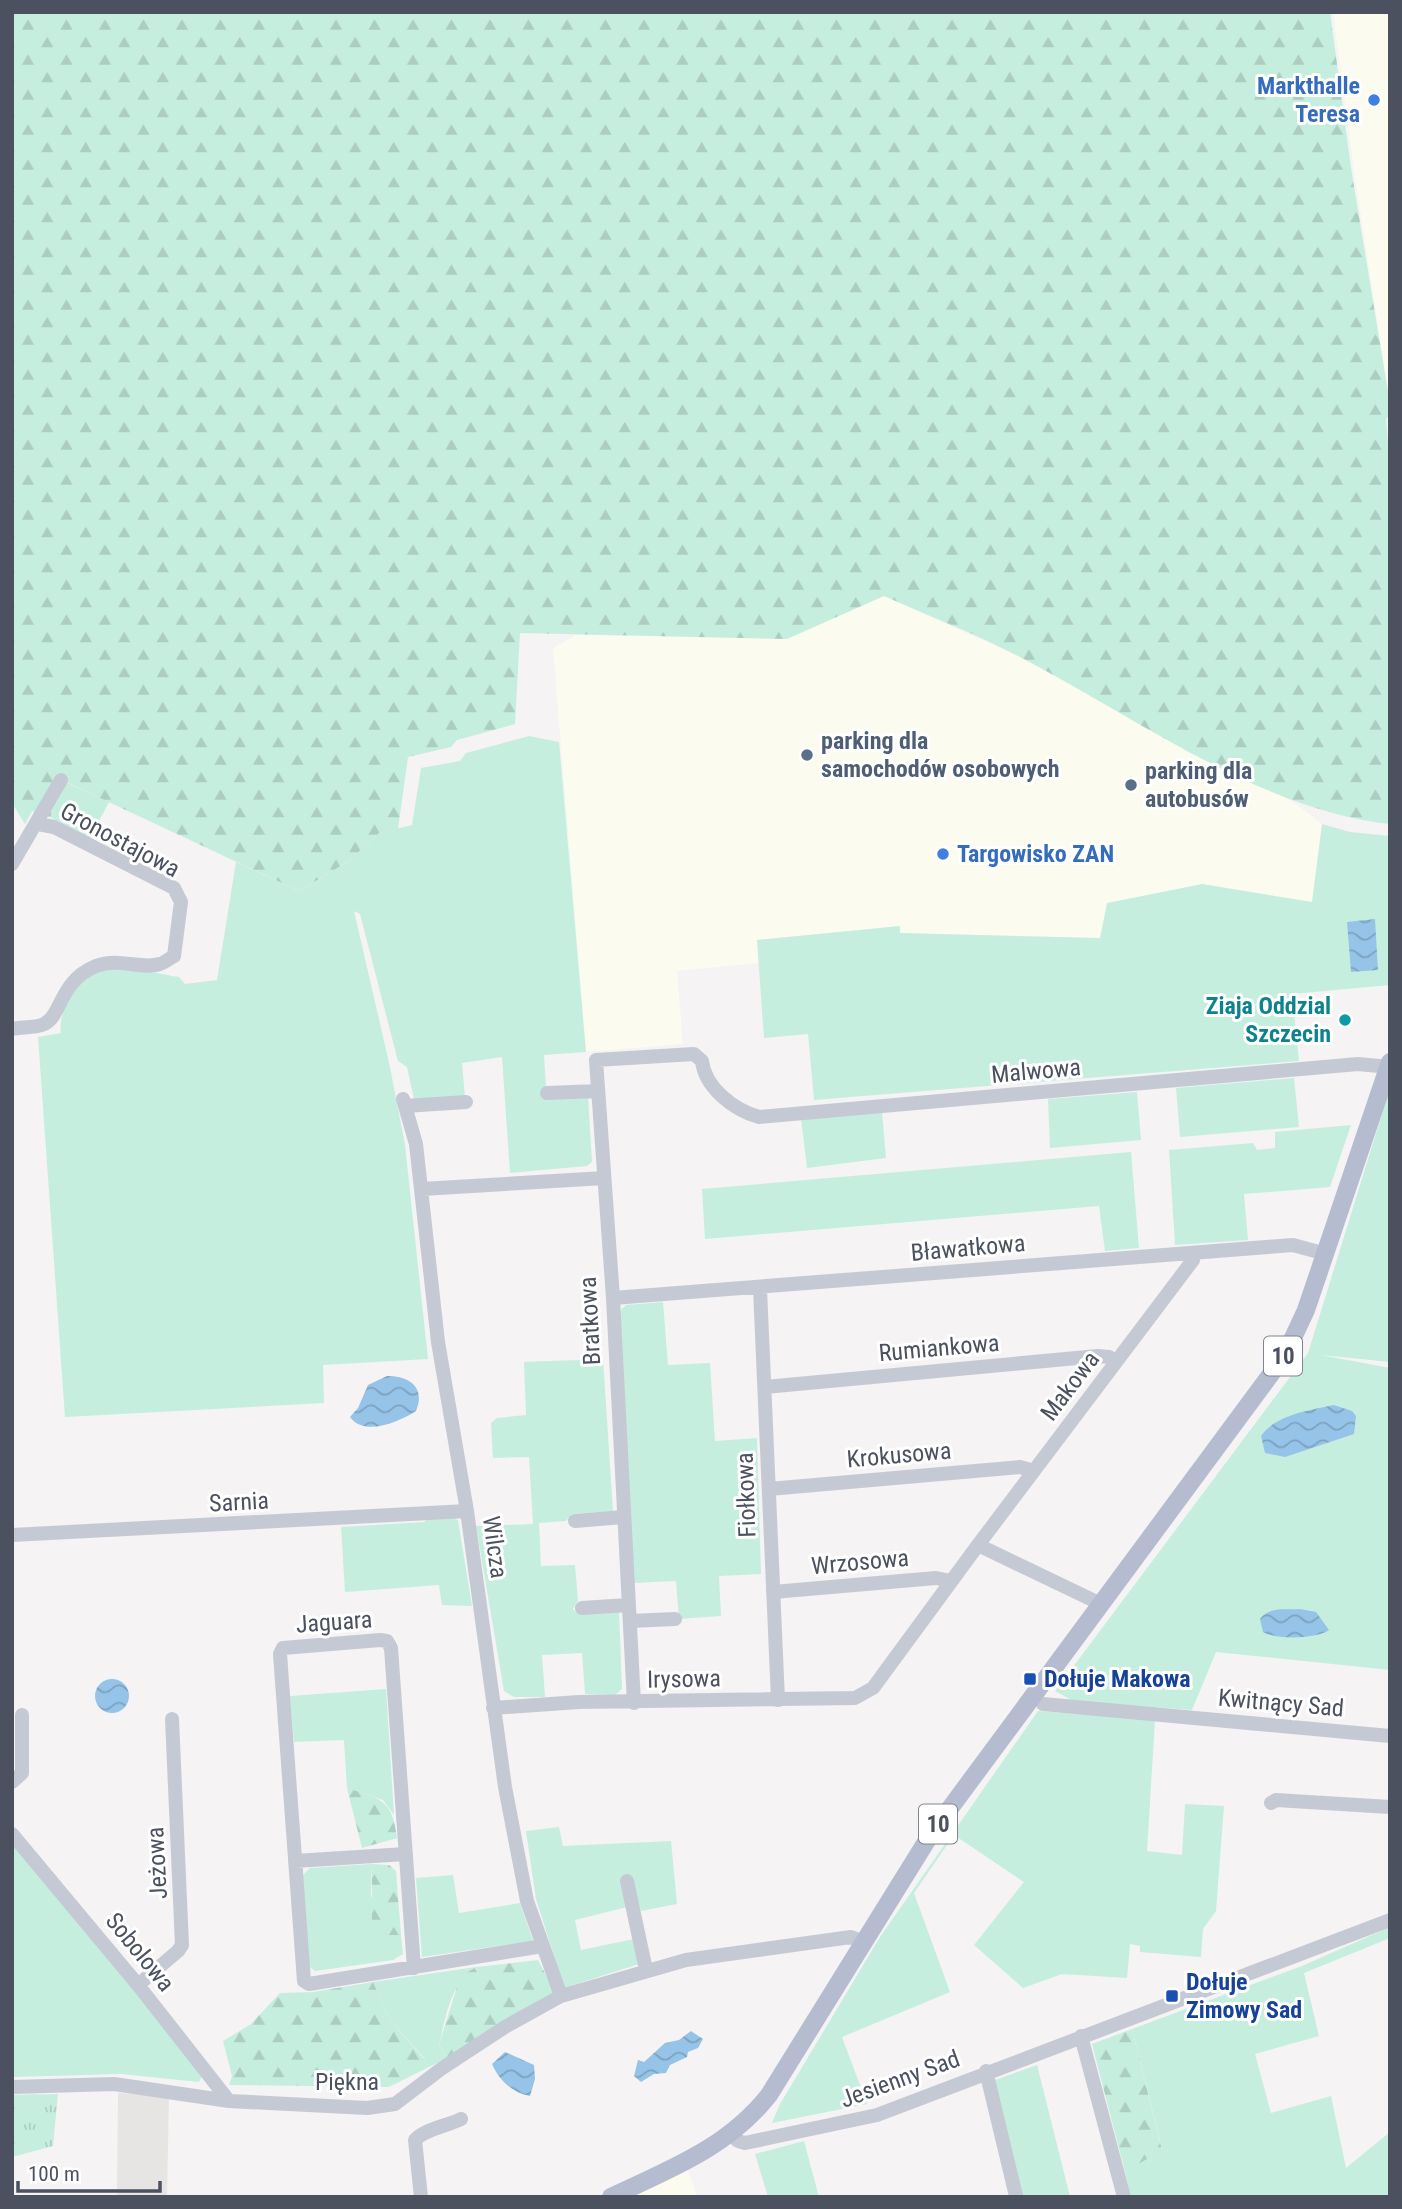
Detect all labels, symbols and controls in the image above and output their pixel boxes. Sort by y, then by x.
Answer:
place label: Markthalle Teresa [1257,72,1360,128]
marker: Markthalle Teresa [1366,92,1382,108]
place label: parking dla samochodów osobowych [821,727,1060,783]
marker: parking dla samochodów osobowych [799,747,815,763]
place label: parking dla autobusów [1145,757,1252,813]
marker: parking dla autobusów [1123,777,1139,793]
street label: Gronostajowa [56,797,184,883]
place label: Targowisko ZAN [957,840,1114,868]
marker: Targowisko ZAN [935,846,951,862]
place label: Ziaja Oddzial Szczecin [1206,992,1331,1048]
marker: Ziaja Oddzial Szczecin [1337,1012,1353,1028]
street label: Malwowa [990,1053,1082,1089]
street label: Bławatkowa [910,1229,1026,1267]
street label: Bratkowa [574,1276,606,1366]
street label: Rumiankowa [878,1329,1000,1367]
road number: 10 [1264,1336,1302,1376]
street label: Makowa [1035,1346,1105,1426]
street label: Krokusowa [846,1436,952,1474]
street label: Fiołkowa [731,1452,761,1538]
street label: Sarnia [208,1486,270,1518]
street label: Wilcza [477,1514,513,1580]
street label: Wrzosowa [810,1544,910,1580]
street label: Jaguara [295,1605,373,1639]
street label: Irysowa [647,1664,721,1694]
place label: Dołuje Makowa [1044,1665,1190,1693]
marker: Dołuje Makowa [1022,1671,1038,1687]
street label: Kwitnący Sad [1217,1684,1345,1722]
road number: 10 [919,1804,957,1843]
street label: Jeżowa [141,1826,173,1900]
street label: Sobolowa [100,1907,180,1997]
place label: Dołuje Zimowy Sad [1186,1968,1302,2024]
marker: Dołuje Zimowy Sad [1164,1988,1180,2004]
street label: Jesienny Sad [836,2044,964,2114]
street label: Piękna [315,2068,379,2096]
scale bar [18,2150,159,2194]
text: 100 m [28,2162,80,2186]

